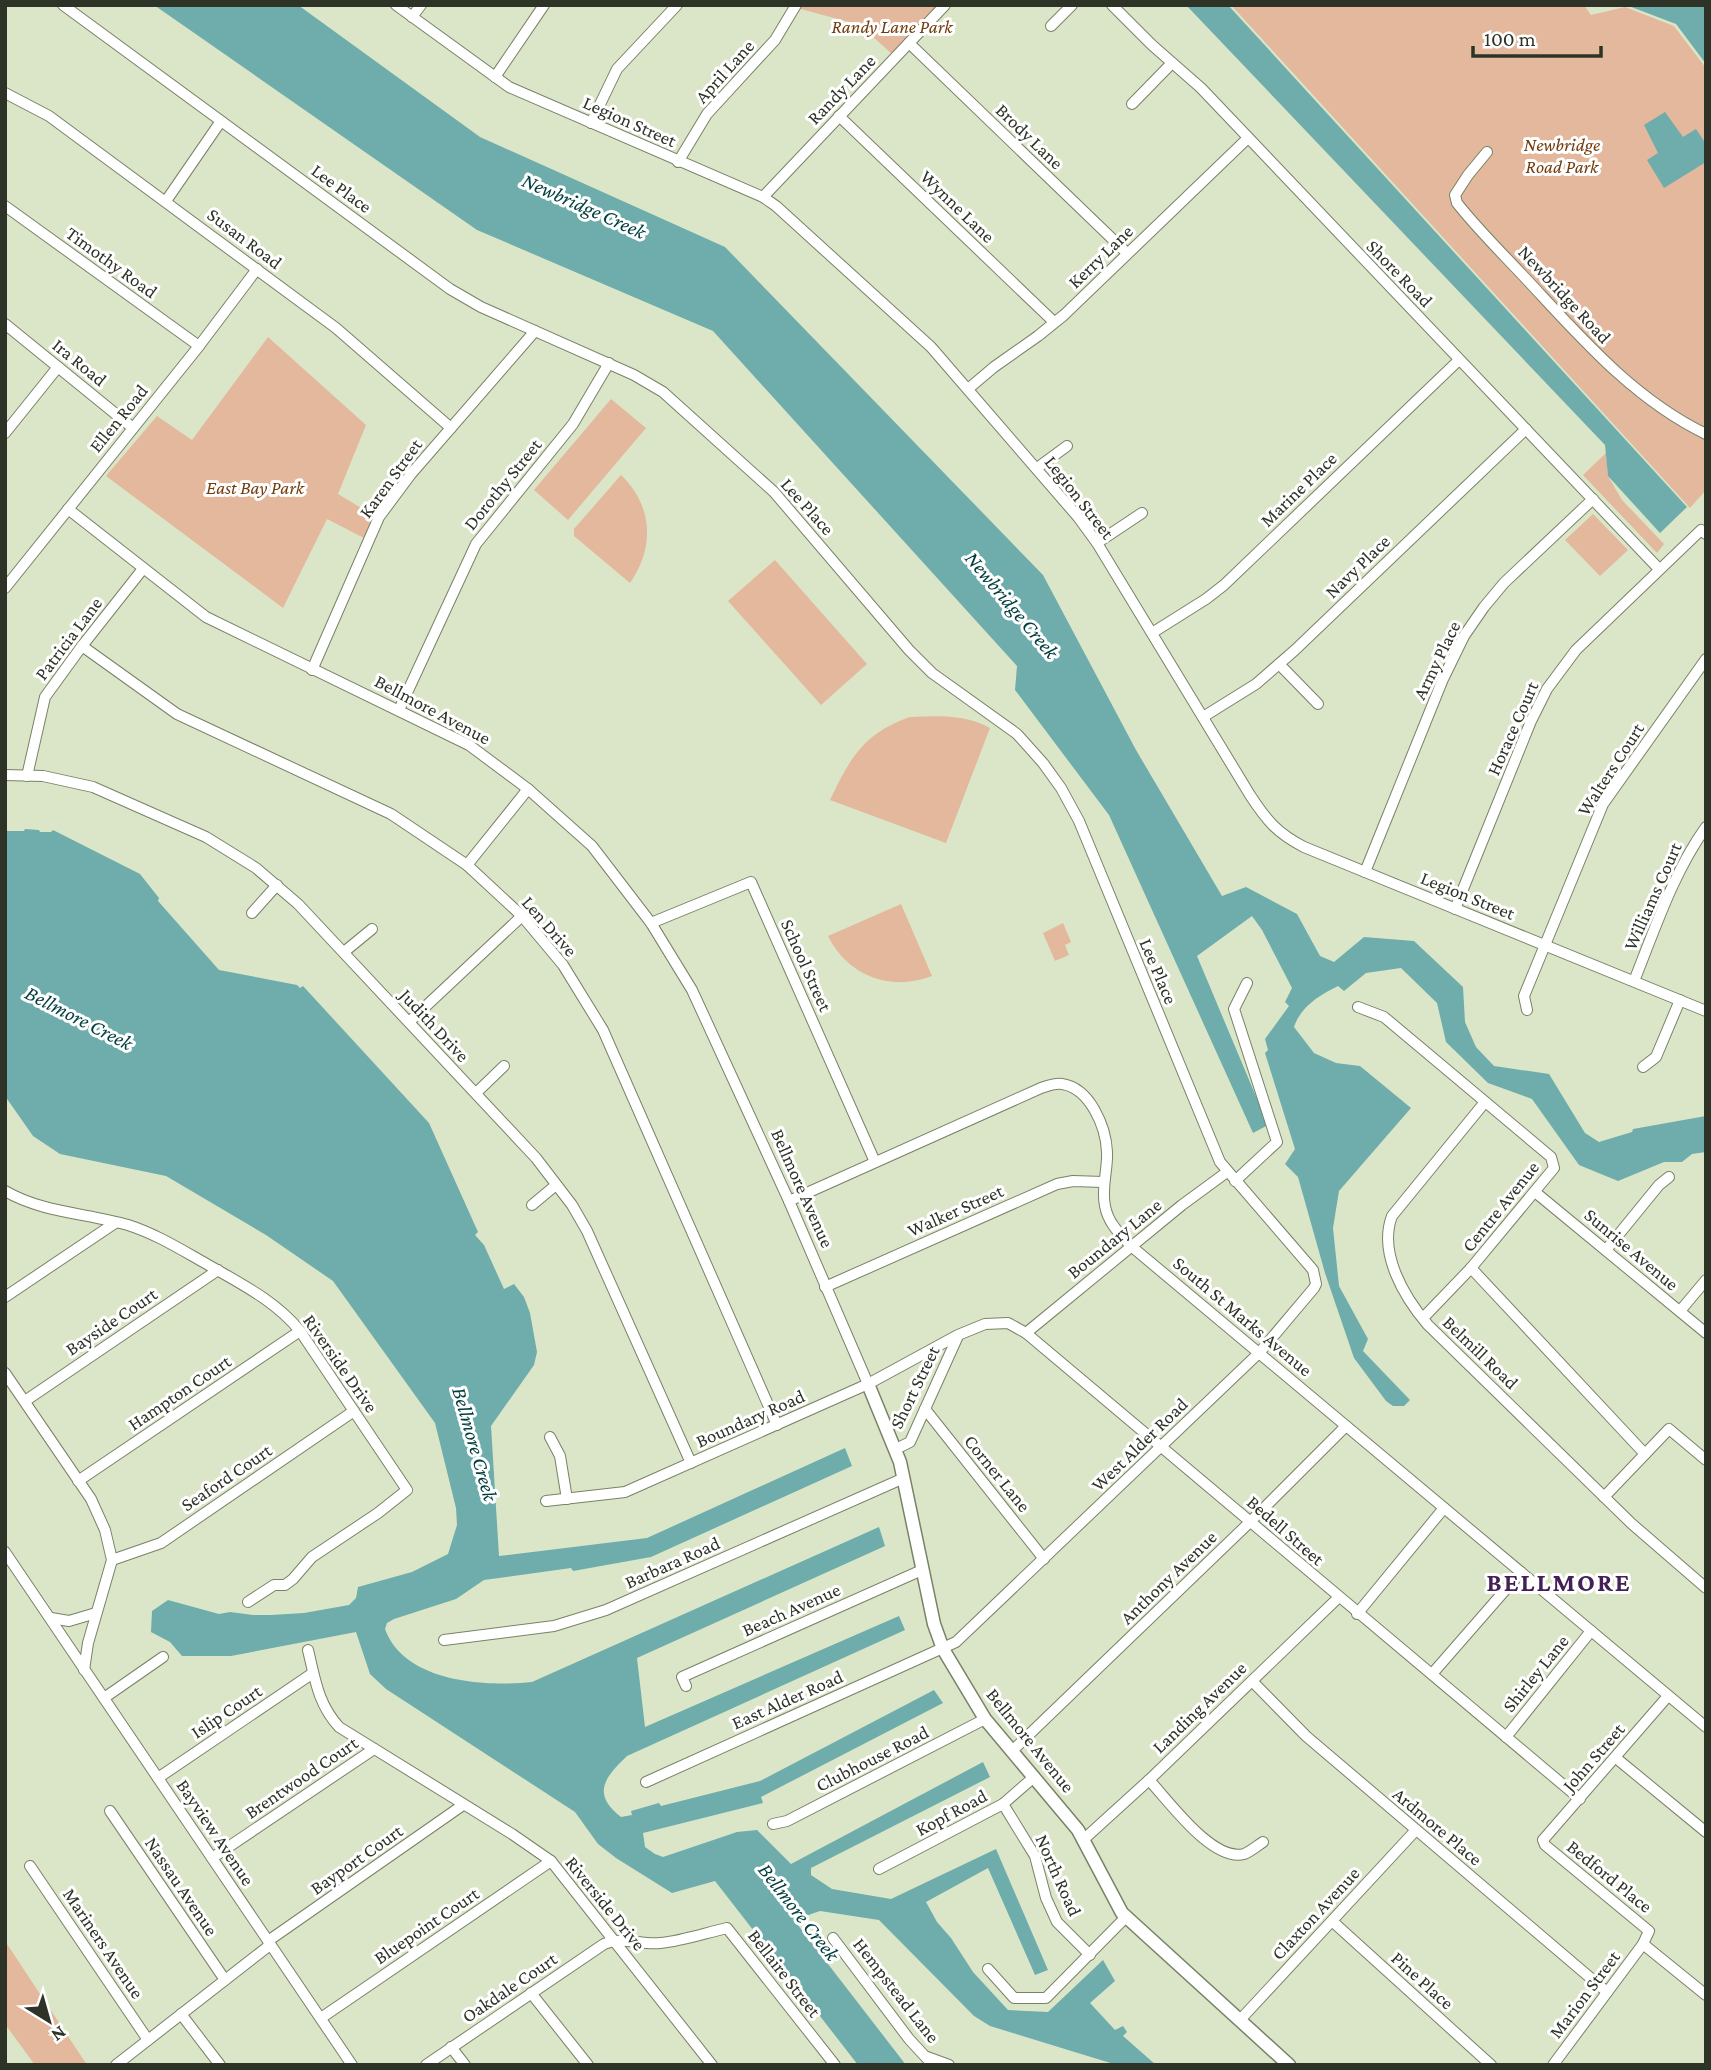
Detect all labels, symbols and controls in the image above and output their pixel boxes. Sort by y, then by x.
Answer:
scale bar [1473,14,1601,58]
park label: Randy Lane Park [832,16,953,37]
text: 100 m [1484,27,1536,51]
street label: April Lane [691,35,758,107]
street label: Randy Lane [803,50,880,128]
street label: Legion Street [580,92,680,152]
street label: Brody Lane [992,99,1068,174]
park label: Newbridge Road Park [1524,134,1600,177]
street label: Lee Place [308,160,376,217]
street label: Wynne Lane [916,166,999,247]
water label: Newbridge Creek [518,168,650,244]
street label: Susan Road [203,204,286,273]
street label: Kerry Lane [1064,220,1137,292]
street label: Timothy Road [62,222,161,302]
street label: Shore Road [1362,235,1437,311]
street label: Newbridge Road [1514,241,1615,347]
street label: Ira Road [49,334,111,390]
street label: Ellen Road [85,380,152,456]
street label: Karen Street [355,434,426,522]
street label: Dorothy Street [459,434,546,534]
street label: Marine Place [1256,448,1341,531]
street label: Legion Street [1041,452,1119,544]
street label: Lee Place [777,474,839,539]
park label: East Bay Park [206,477,305,498]
street label: Navy Place [1321,530,1394,602]
water label: Newbridge Creek [960,546,1064,664]
street label: Patricia Lane [30,593,106,684]
street label: Army Place [1408,618,1464,703]
street label: Bellmore Avenue [371,670,494,749]
street label: Horace Court [1482,677,1543,778]
street label: Walters Court [1573,718,1649,820]
street label: Williams Court [1619,838,1686,953]
street label: Legion Street [1418,867,1519,924]
street label: Len Drive [518,892,581,961]
street label: School Street [777,916,837,1015]
street label: Lee Place [1135,935,1182,1007]
water label: Bellmore Creek [21,981,137,1056]
street label: Judith Drive [394,983,474,1066]
street label: Bellmore Avenue [767,1126,838,1251]
street label: Centre Avenue [1458,1157,1543,1256]
street label: Walker Street [904,1180,1007,1241]
street label: Boundary Lane [1063,1194,1166,1283]
street label: Sunrise Avenue [1580,1204,1683,1295]
street label: South St Marks Avenue [1169,1252,1316,1380]
street label: Bayside Court [62,1283,162,1360]
street label: Riverside Drive [299,1310,382,1416]
street label: Belmill Road [1439,1311,1522,1393]
street label: Short Street [885,1342,944,1432]
street label: Hampton Court [124,1350,235,1435]
water label: Bellmore Creek [447,1384,503,1504]
street label: Boundary Road [693,1385,808,1452]
street label: West Alder Road [1087,1393,1192,1495]
street label: Corner Lane [960,1431,1035,1516]
street label: Seaford Court [177,1439,276,1515]
street label: Bedell Street [1243,1491,1329,1570]
street label: Anthony Avenue [1116,1526,1221,1628]
street label: Barbara Road [621,1532,723,1593]
district label: BELLMORE [1486,1568,1632,1597]
street label: Beach Avenue [739,1578,843,1640]
street label: Shirley Lane [1498,1631,1573,1716]
street label: Landing Avenue [1148,1657,1251,1757]
street label: East Alder Road [728,1666,846,1733]
street label: Islip Court [187,1680,266,1743]
street label: Bellmore Avenue [982,1684,1079,1797]
street label: John Street [1557,1718,1629,1797]
street label: Clubhouse Road [812,1721,932,1796]
street label: Brentwood Court [241,1732,362,1823]
street label: Bayview Avenue [172,1775,259,1889]
street label: Ardmore Place [1389,1783,1486,1870]
street label: Kopf Road [912,1785,991,1840]
street label: Bayport Court [306,1820,407,1899]
street label: North Road [1031,1831,1086,1919]
street label: Nassau Avenue [141,1833,222,1940]
street label: Bedford Place [1563,1836,1656,1917]
street label: Riverside Drive [561,1852,650,1955]
water label: Bellmore Creek [753,1858,845,1966]
street label: Claxton Avenue [1267,1863,1364,1964]
street label: Bluepoint Court [370,1882,483,1968]
street label: Mariners Avenue [59,1884,148,2002]
street label: Bellaire Street [744,1925,826,2022]
street label: Hempstead Lane [849,1934,944,2047]
street label: Marion Street [1545,1946,1625,2042]
street label: Pine Place [1387,1947,1458,2014]
street label: Oakdale Court [458,1948,561,2027]
north arrow [14,1986,84,2056]
text: N [47,2022,70,2046]

